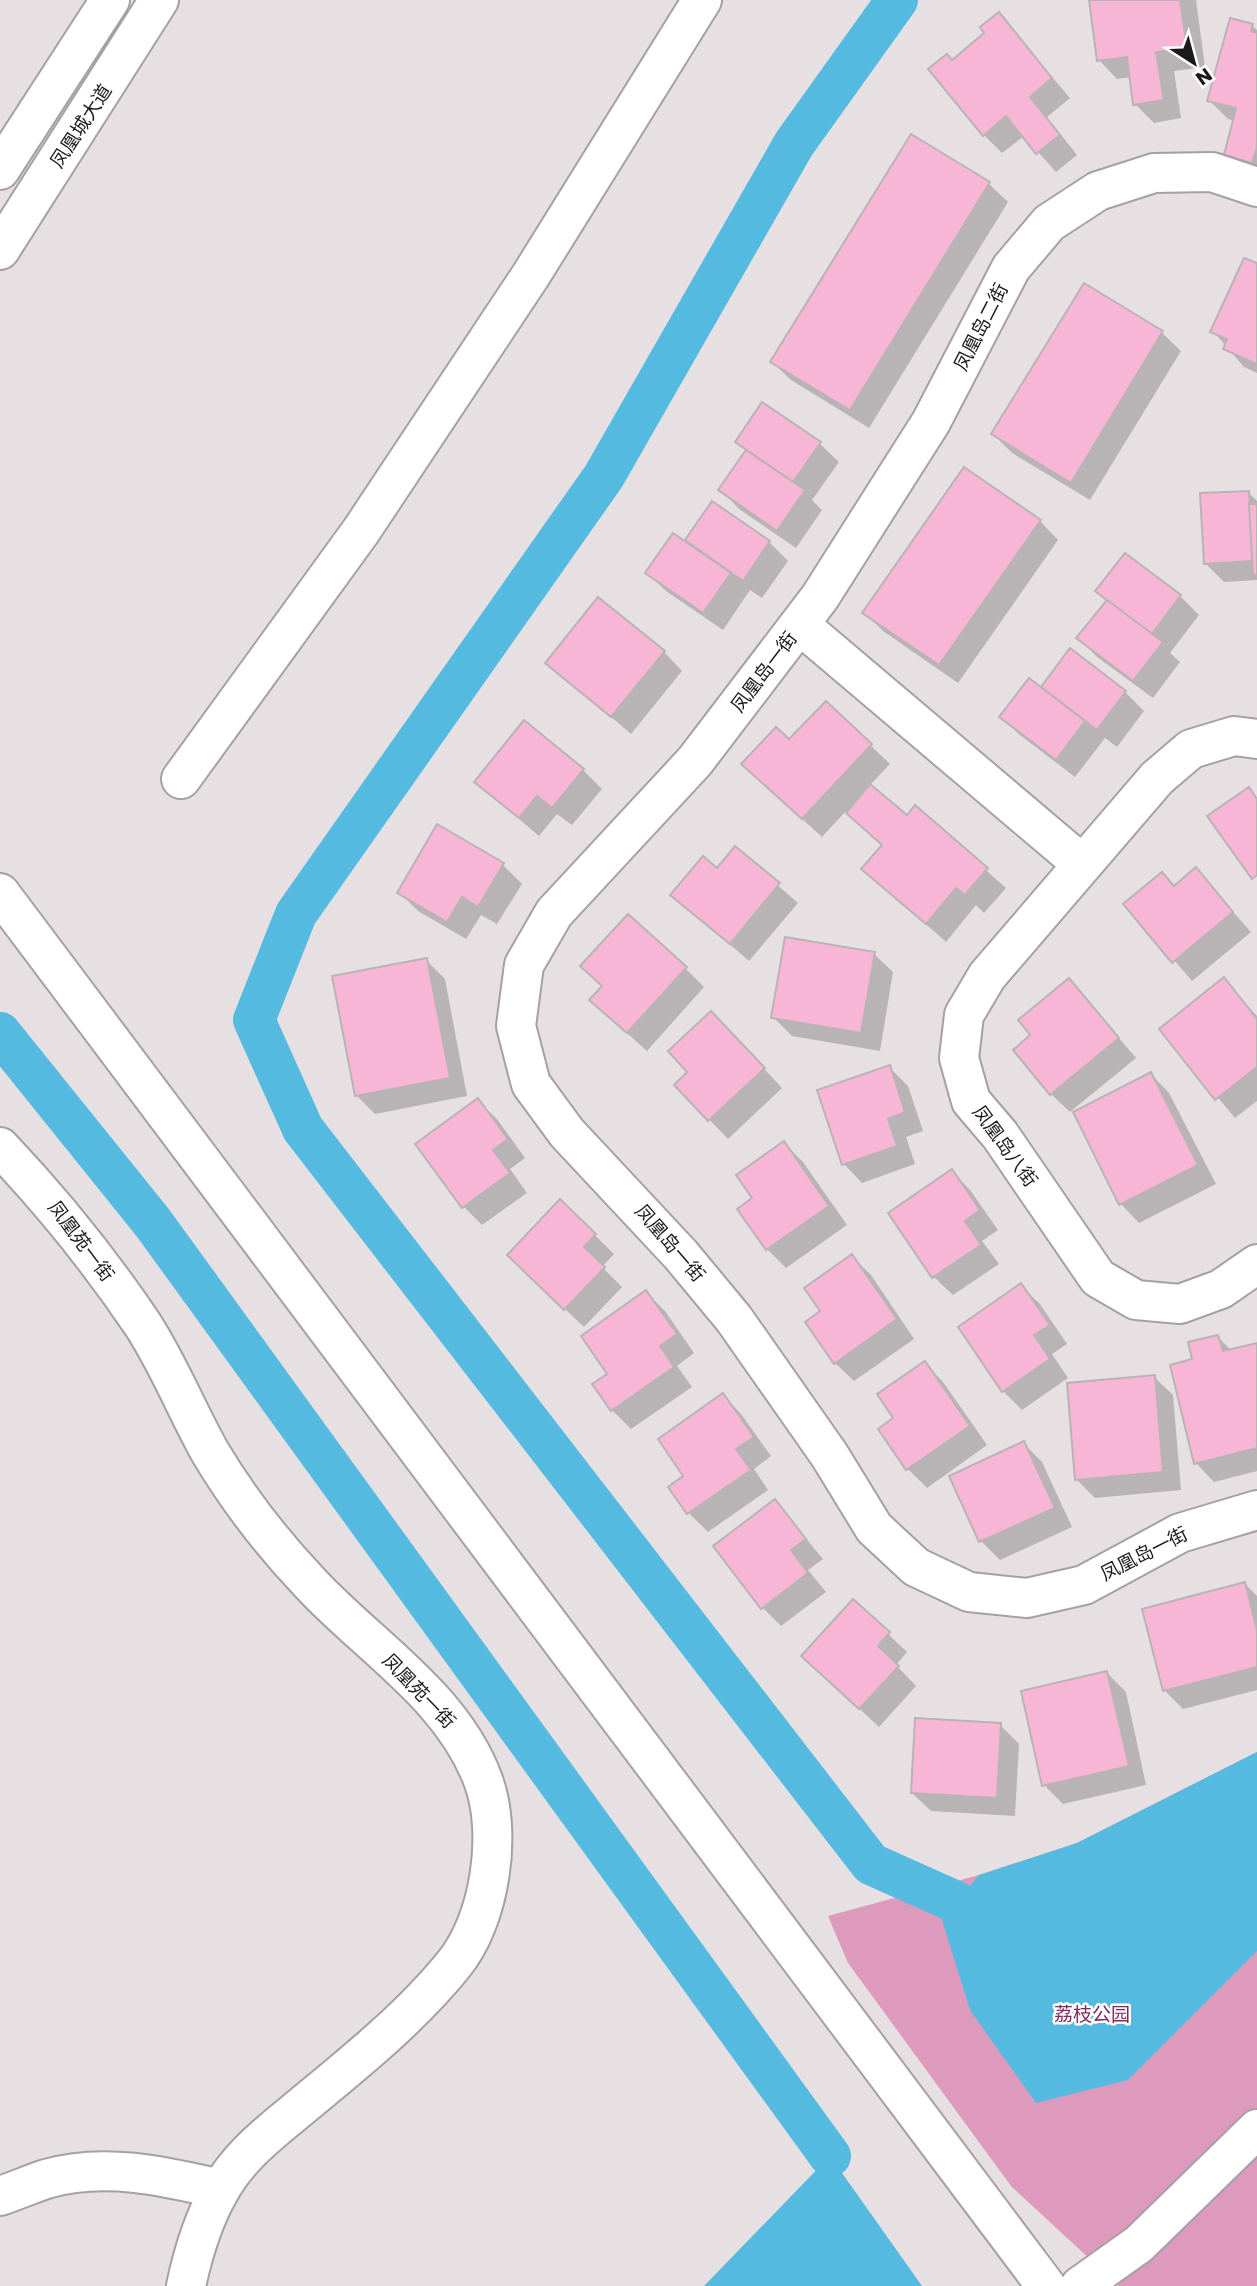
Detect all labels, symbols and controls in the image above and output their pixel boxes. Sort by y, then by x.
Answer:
north arrow [1159,28,1229,98]
text: N [1190,61,1217,91]
street label: 凤凰城大道 [44,79,118,173]
street label: 凤凰岛二街 [947,279,1015,375]
street label: 凤凰岛一街 [725,626,803,718]
street label: 凤凰岛八街 [966,1100,1044,1192]
street label: 凤凰苑一街 [42,1195,120,1287]
street label: 凤凰岛一街 [629,1198,711,1288]
street label: 凤凰岛一街 [1096,1520,1192,1588]
street label: 凤凰苑一街 [376,1647,462,1735]
park label: 荔枝公园 [1054,2001,1130,2028]

